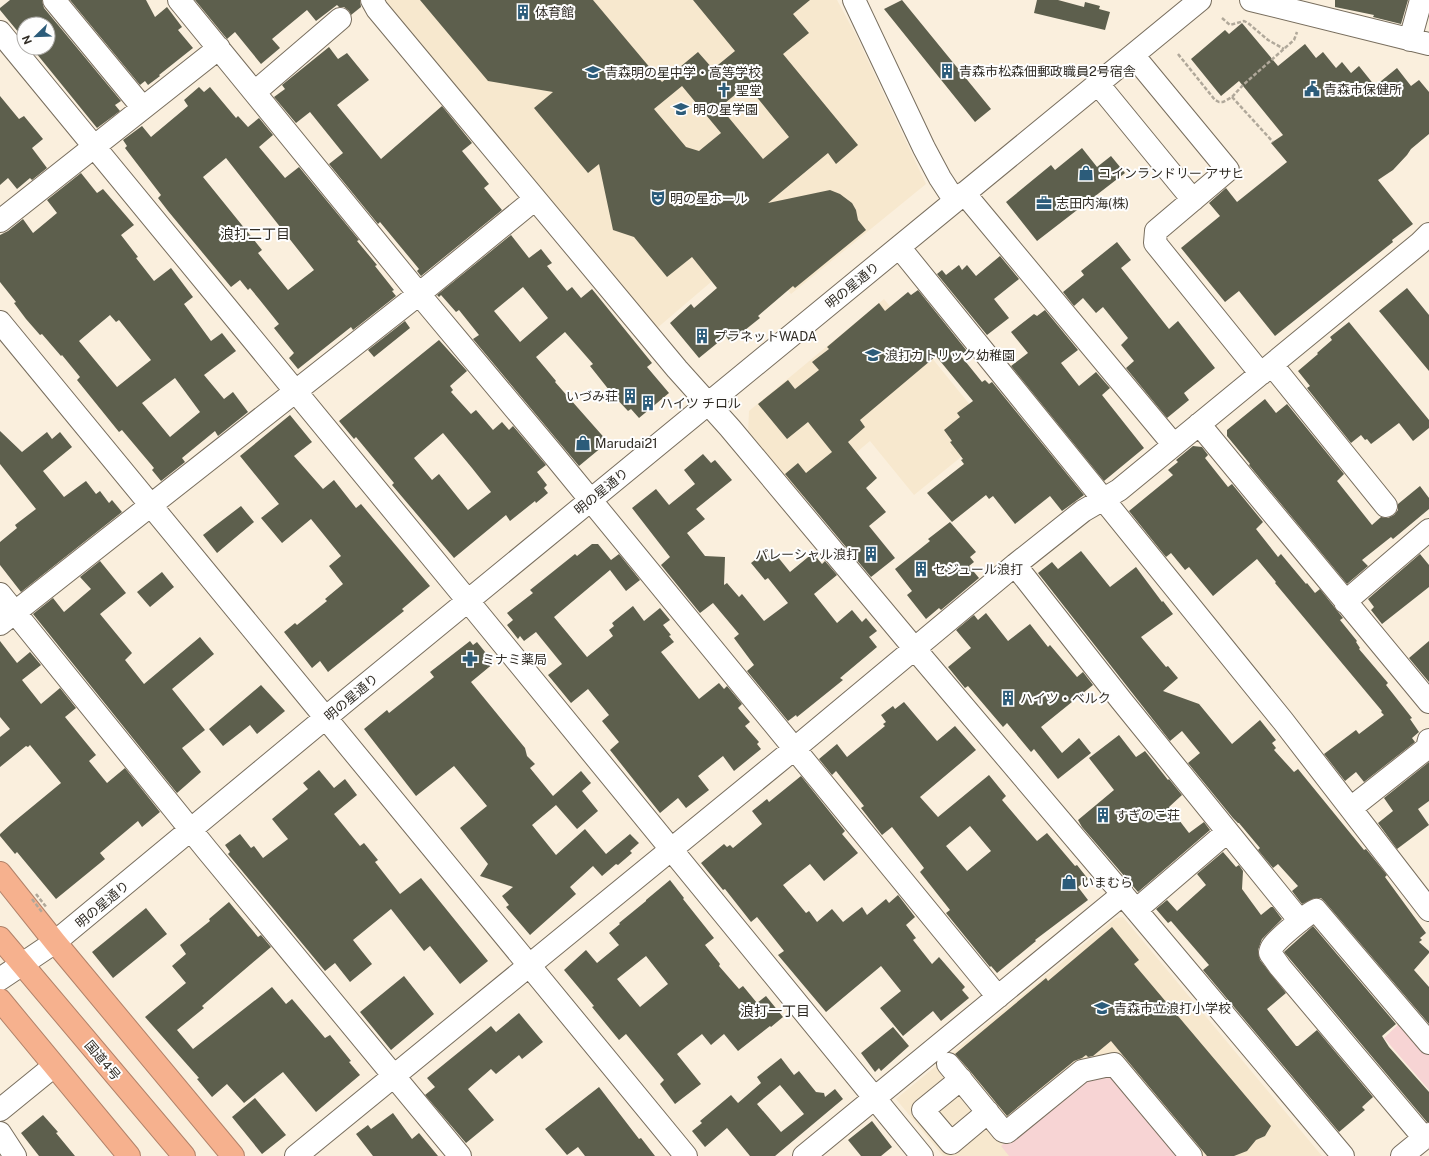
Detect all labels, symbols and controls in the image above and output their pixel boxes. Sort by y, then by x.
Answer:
building icon: 体育館 [514,3,532,21]
place label: 体育館 [535,5,574,20]
north arrow [16,16,56,56]
text: N [20,34,34,46]
building icon: 青森市松森佃郵政職員2号宿舎 [938,62,956,80]
school or university icon: 青森明の星中学・高等学校 [584,63,602,81]
place label: 青森市松森佃郵政職員2号宿舎 [959,64,1136,79]
place label: 青森明の星中学・高等学校 [605,65,761,80]
public building icon: 青森市保健所 [1303,80,1321,98]
church icon: 聖堂 [715,81,733,99]
place label: 青森市保健所 [1324,82,1402,97]
place label: 聖堂 [736,83,762,98]
school or university icon: 明の星学園 [672,100,690,118]
place label: 明の星学園 [693,102,758,117]
shop icon: コインランドリー アサヒ [1077,164,1095,182]
place label: コインランドリー アサヒ [1098,166,1244,181]
theatre icon: 明の星ホール [649,189,667,207]
place label: 明の星ホール [670,191,748,206]
office icon: 志田内海(株) [1035,194,1053,212]
place label: 志田内海(株) [1056,196,1129,211]
district label: 浪打二丁目 [220,226,290,242]
street label: 明の星通り [822,259,882,312]
building icon: プラネットWADA [693,327,711,345]
place label: プラネットWADA [714,329,817,344]
school or university icon: 浪打カトリック幼稚園 [864,346,882,364]
place label: 浪打カトリック幼稚園 [885,348,1015,363]
building icon: いづみ荘 [621,387,639,405]
place label: いづみ荘 [566,389,618,404]
building icon: ハイツ チロル [639,394,657,412]
place label: ハイツ チロル [660,396,741,411]
shop icon: Marudai21 [574,434,592,452]
place label: Marudai21 [595,436,658,451]
street label: 明の星通り [571,465,631,518]
building icon: パレーシャル浪打 [862,545,880,563]
place label: パレーシャル浪打 [755,547,859,562]
building icon: セジュール浪打 [912,560,930,578]
place label: セジュール浪打 [933,562,1023,577]
pharmacy icon: ミナミ薬局 [461,650,479,668]
place label: ミナミ薬局 [482,652,547,667]
street label: 明の星通り [322,671,381,724]
building icon: ハイツ・ベルク [999,689,1017,707]
place label: ハイツ・ベルク [1020,691,1111,706]
building icon: すぎのこ荘 [1094,806,1112,824]
place label: すぎのこ荘 [1115,808,1180,823]
shop icon: いまむら [1060,873,1078,891]
place label: いまむら [1081,875,1133,890]
street label: 明の星通り [73,878,132,931]
school or university icon: 青森市立浪打小学校 [1093,999,1111,1017]
place label: 青森市立浪打小学校 [1114,1001,1231,1016]
district label: 浪打一丁目 [740,1003,810,1019]
street label: 国道4号 [82,1037,124,1083]

